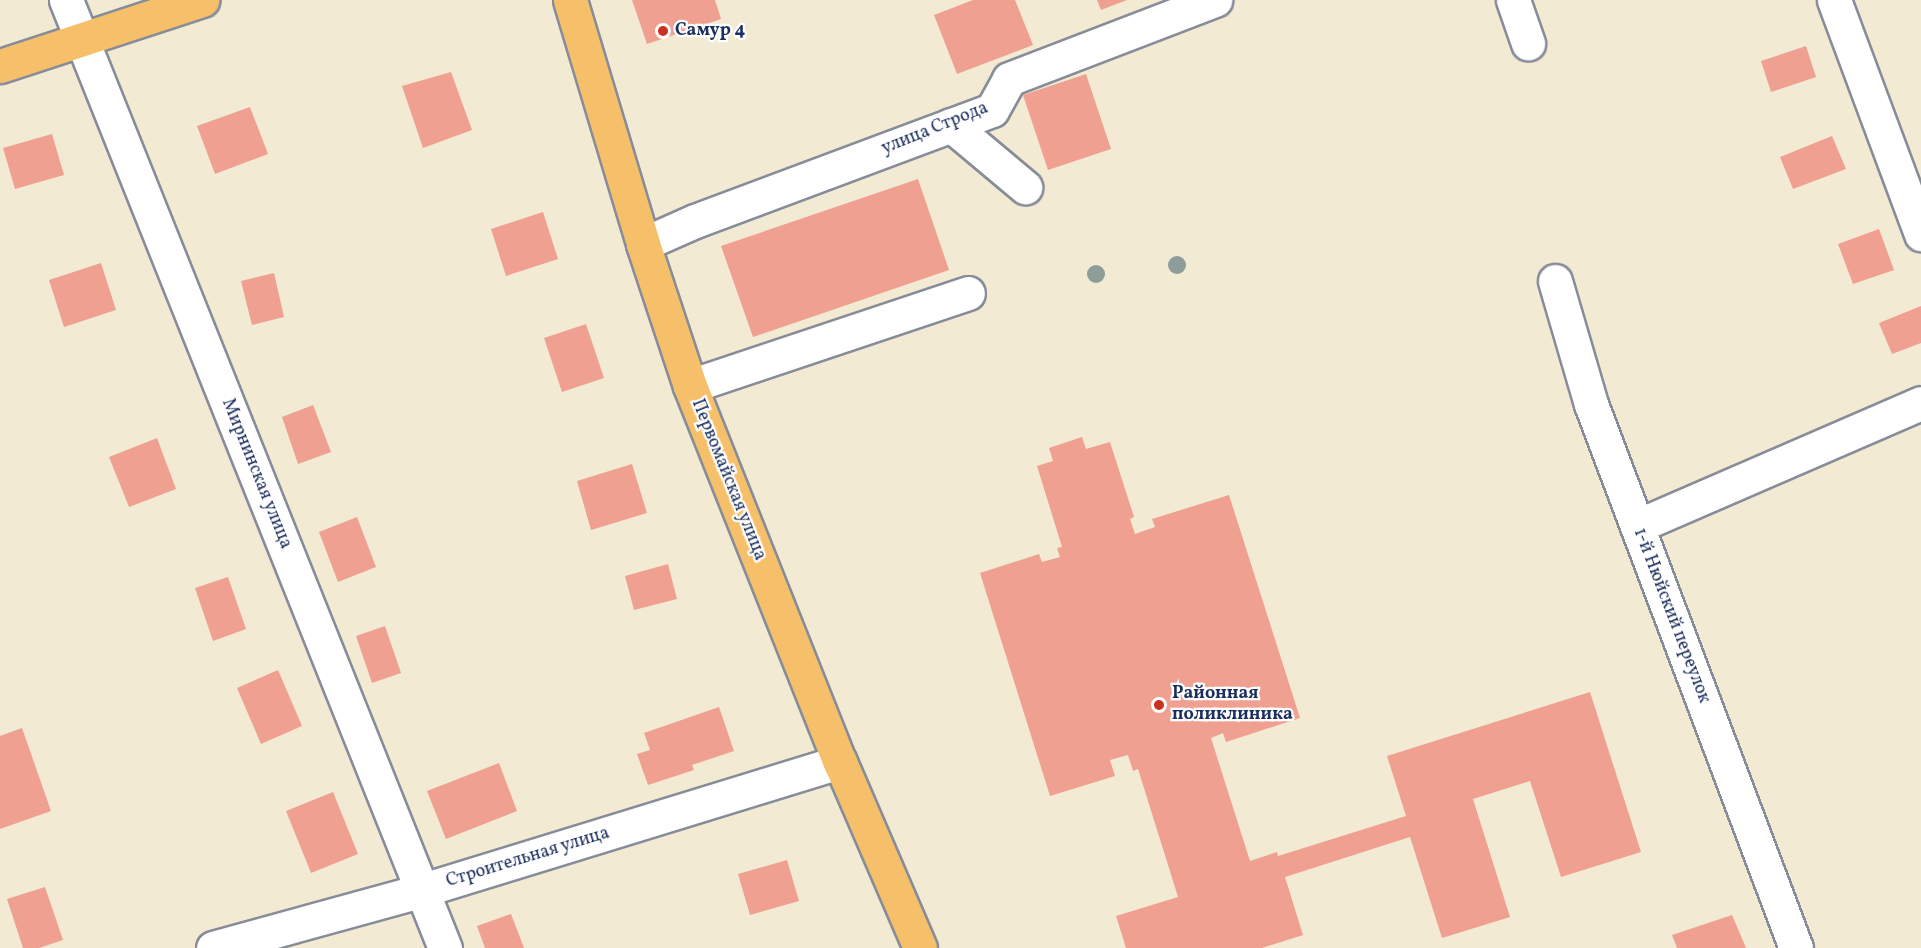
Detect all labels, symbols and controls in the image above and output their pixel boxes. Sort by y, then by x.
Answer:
place label: Самур 4 [675,20,745,42]
marker: Самур 4 [656,24,670,38]
street label: улица Строда [879,98,991,160]
street label: Мирнинская улица [216,395,296,553]
street label: Первомайская улица [686,396,770,564]
street label: 1-й Нюйский переулок [1628,525,1714,707]
place label: Районная поликлиника [1172,684,1293,726]
marker: Районная поликлиника [1150,696,1168,714]
street label: Строительная улица [444,823,612,893]

